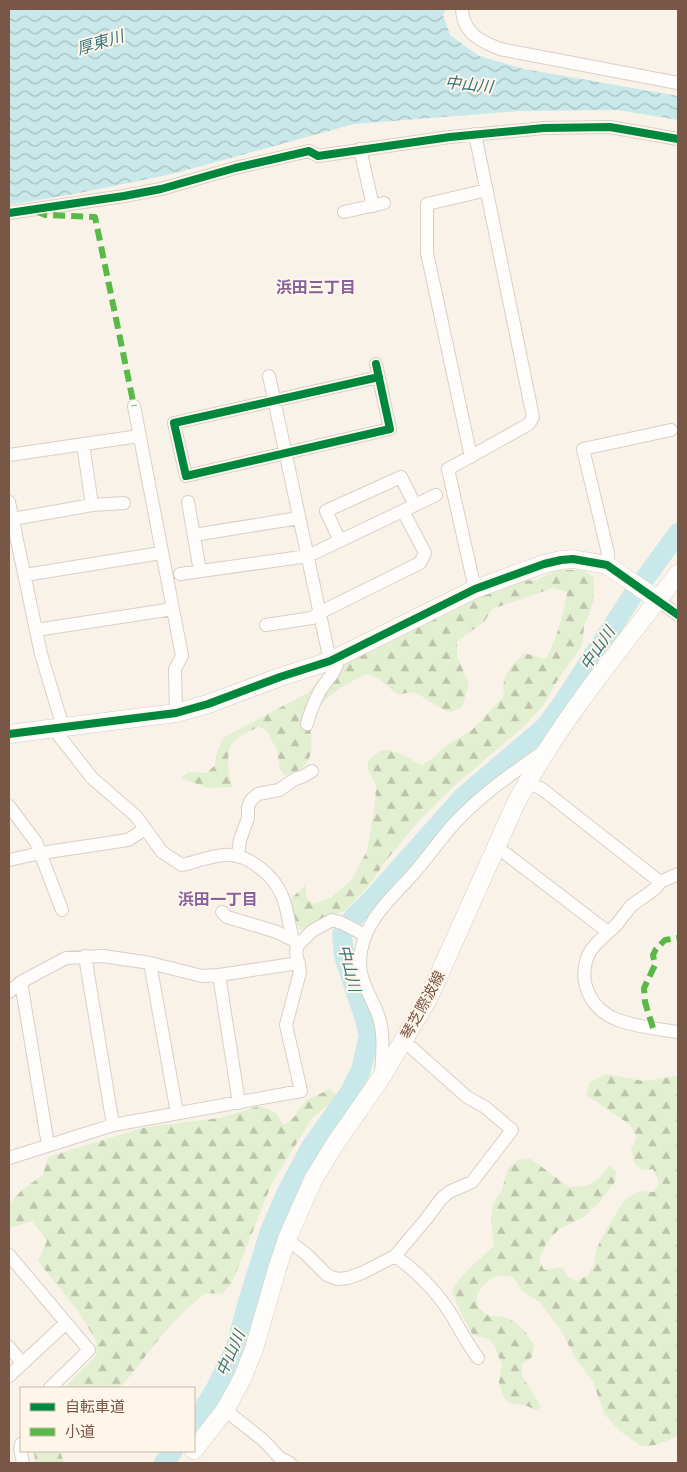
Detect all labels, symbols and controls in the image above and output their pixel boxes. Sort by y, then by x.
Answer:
water label: 厚東川 [74,26,128,60]
water label: 中山川 [444,73,496,98]
district label: 浜田三丁目 [276,278,356,298]
water label: 中山川 [576,621,621,674]
district label: 浜田一丁目 [178,890,258,910]
water label: 中山川 [334,943,365,996]
street label: 琴芝際波線 [397,968,449,1042]
water label: 中山川 [212,1326,251,1379]
legend [20,1387,195,1452]
text: 自転車道 [65,1398,125,1416]
text: 小道 [65,1423,95,1441]

